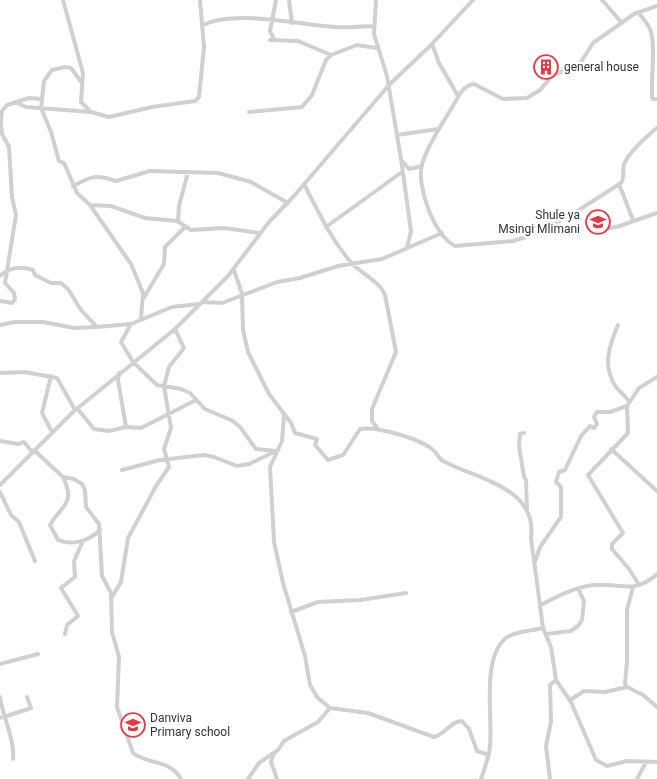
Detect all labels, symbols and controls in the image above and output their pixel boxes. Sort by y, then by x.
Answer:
building icon: general house [533,54,559,80]
place label: general house [564,60,639,74]
place label: Shule ya Msingi Mlimani [498,208,580,236]
school or university icon: Shule ya Msingi Mlimani [585,209,611,235]
place label: Danviva Primary school [150,711,230,739]
school or university icon: Danviva Primary school [120,712,146,738]

